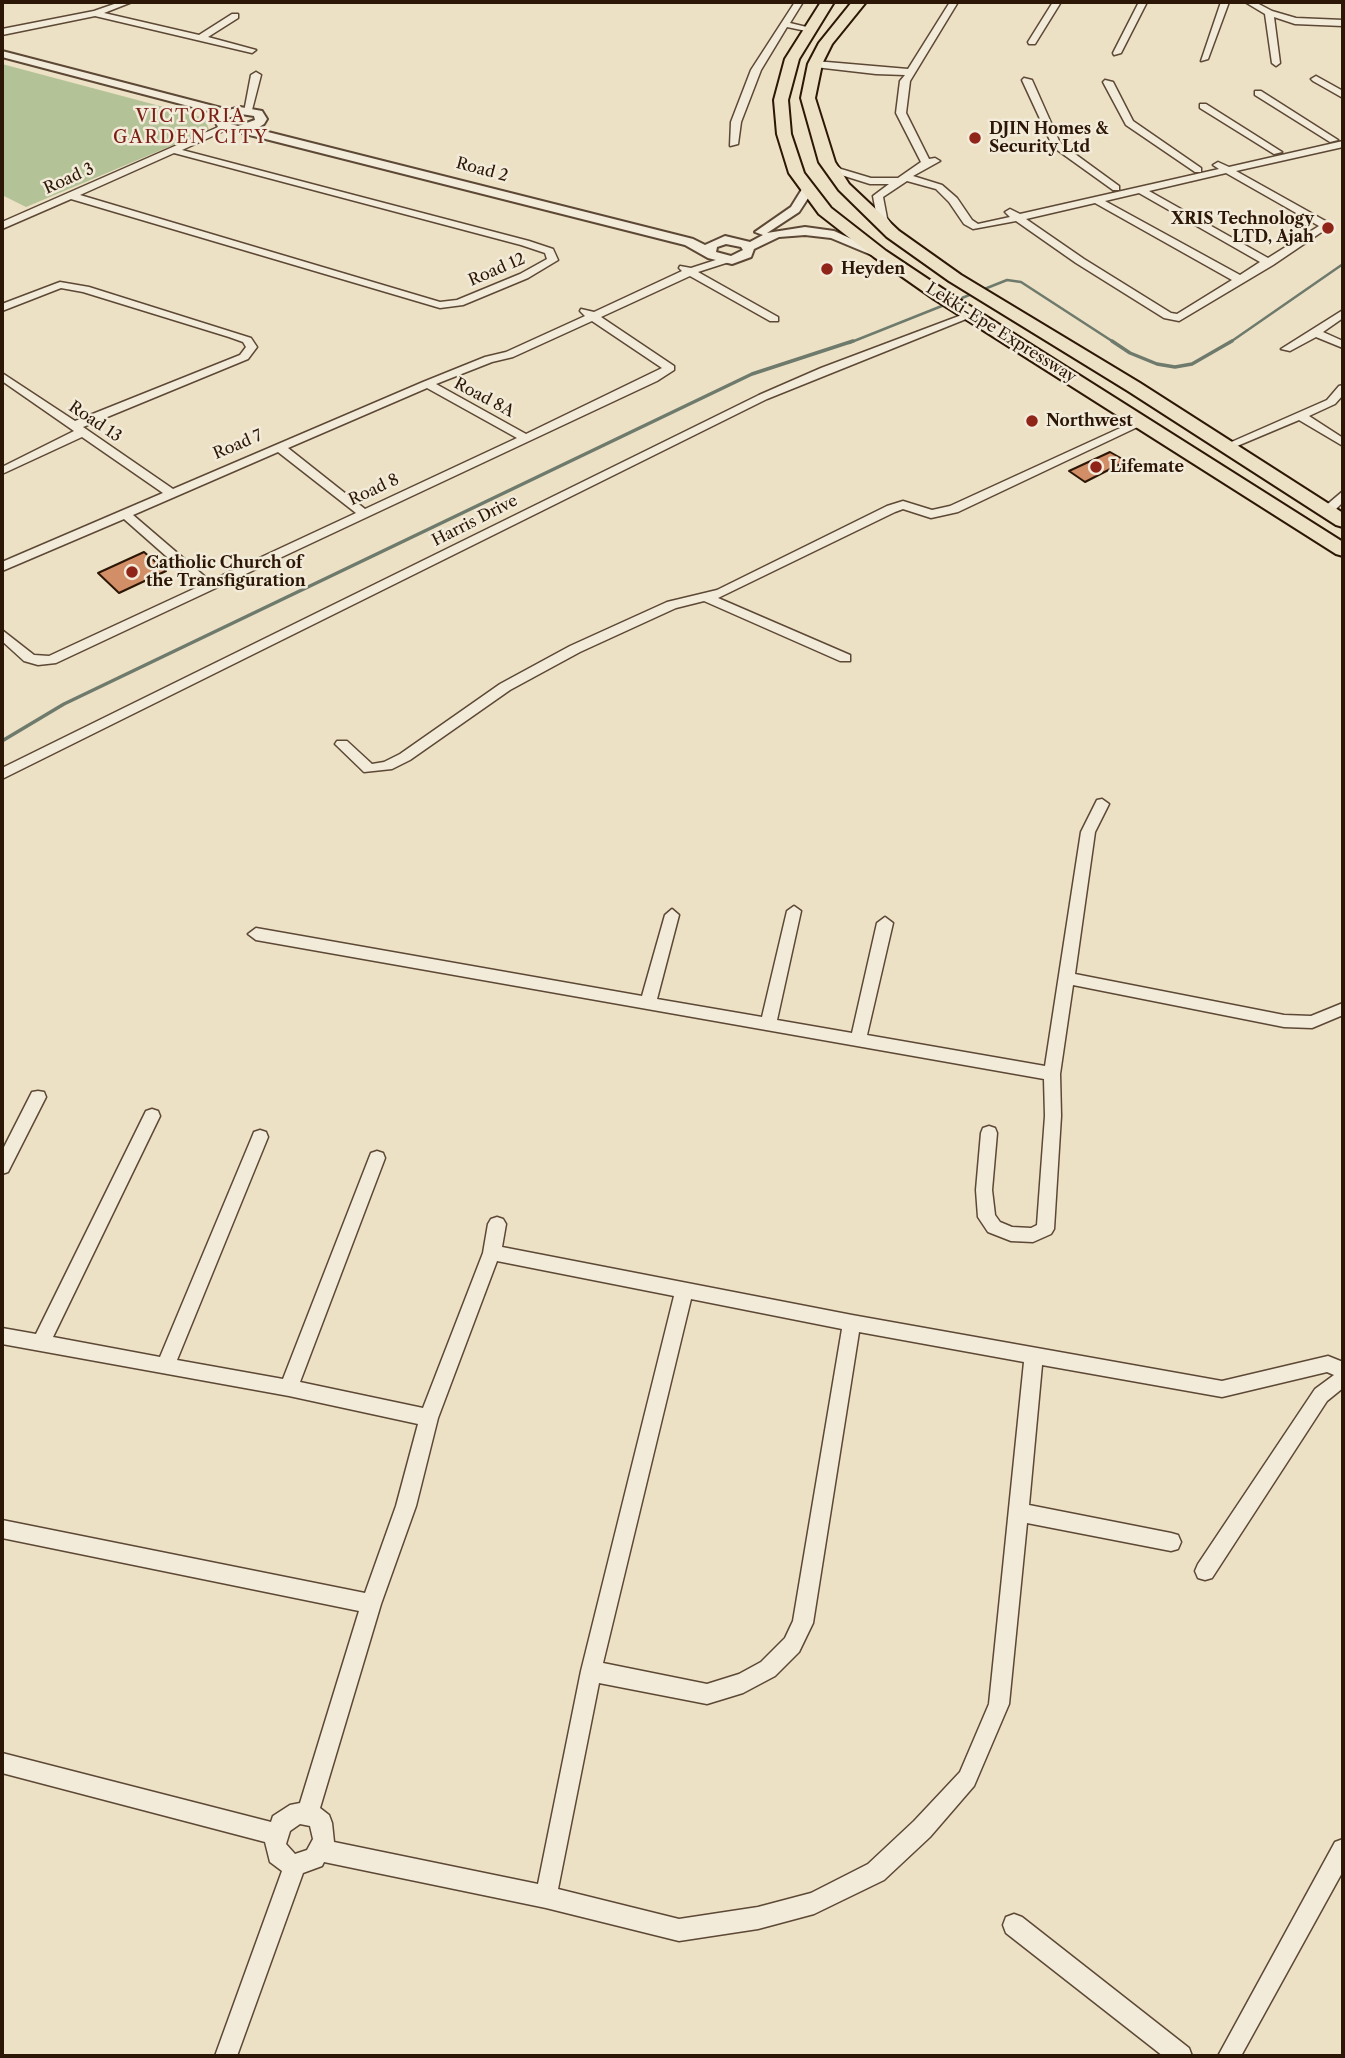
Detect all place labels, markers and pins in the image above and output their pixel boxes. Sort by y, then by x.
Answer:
place label: DJIN Homes & Security Ltd [989,119,1108,157]
marker: DJIN Homes & Security Ltd [967,130,983,146]
place label: XRIS Technology LTD, Ajah [1171,209,1314,247]
marker: XRIS Technology LTD, Ajah [1320,220,1336,236]
place label: Heyden [841,259,905,279]
marker: Heyden [819,261,835,277]
place label: Northwest [1046,411,1133,431]
marker: Northwest [1024,413,1040,429]
place label: Lifemate [1110,457,1184,477]
marker: Lifemate [1088,459,1104,475]
place label: Catholic Church of the Transfiguration [146,553,306,591]
marker: Catholic Church of the Transfiguration [124,564,140,580]

